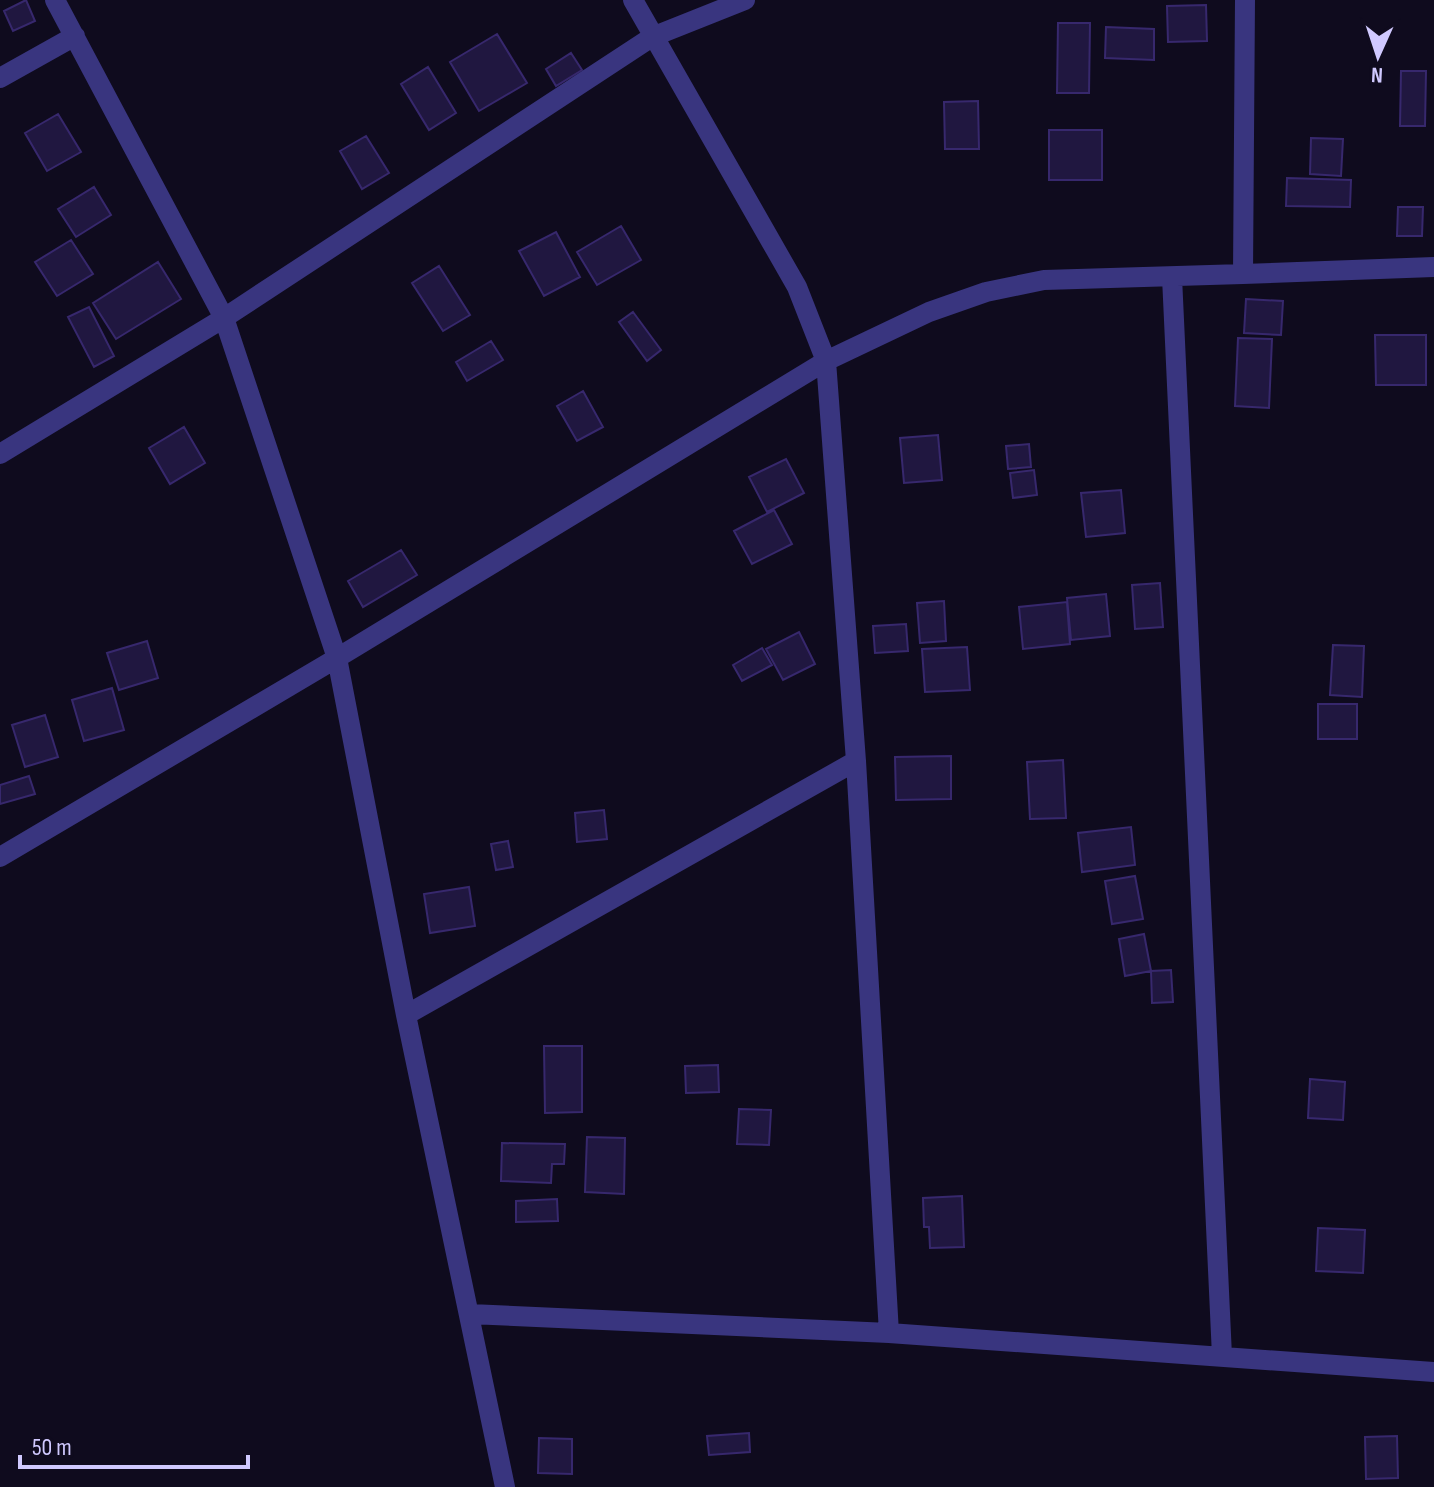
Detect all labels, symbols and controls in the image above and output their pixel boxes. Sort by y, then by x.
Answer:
north arrow [1338,16,1418,96]
text: N [1370,61,1384,88]
scale bar [20,1419,248,1469]
text: 50 m [32,1433,72,1462]

